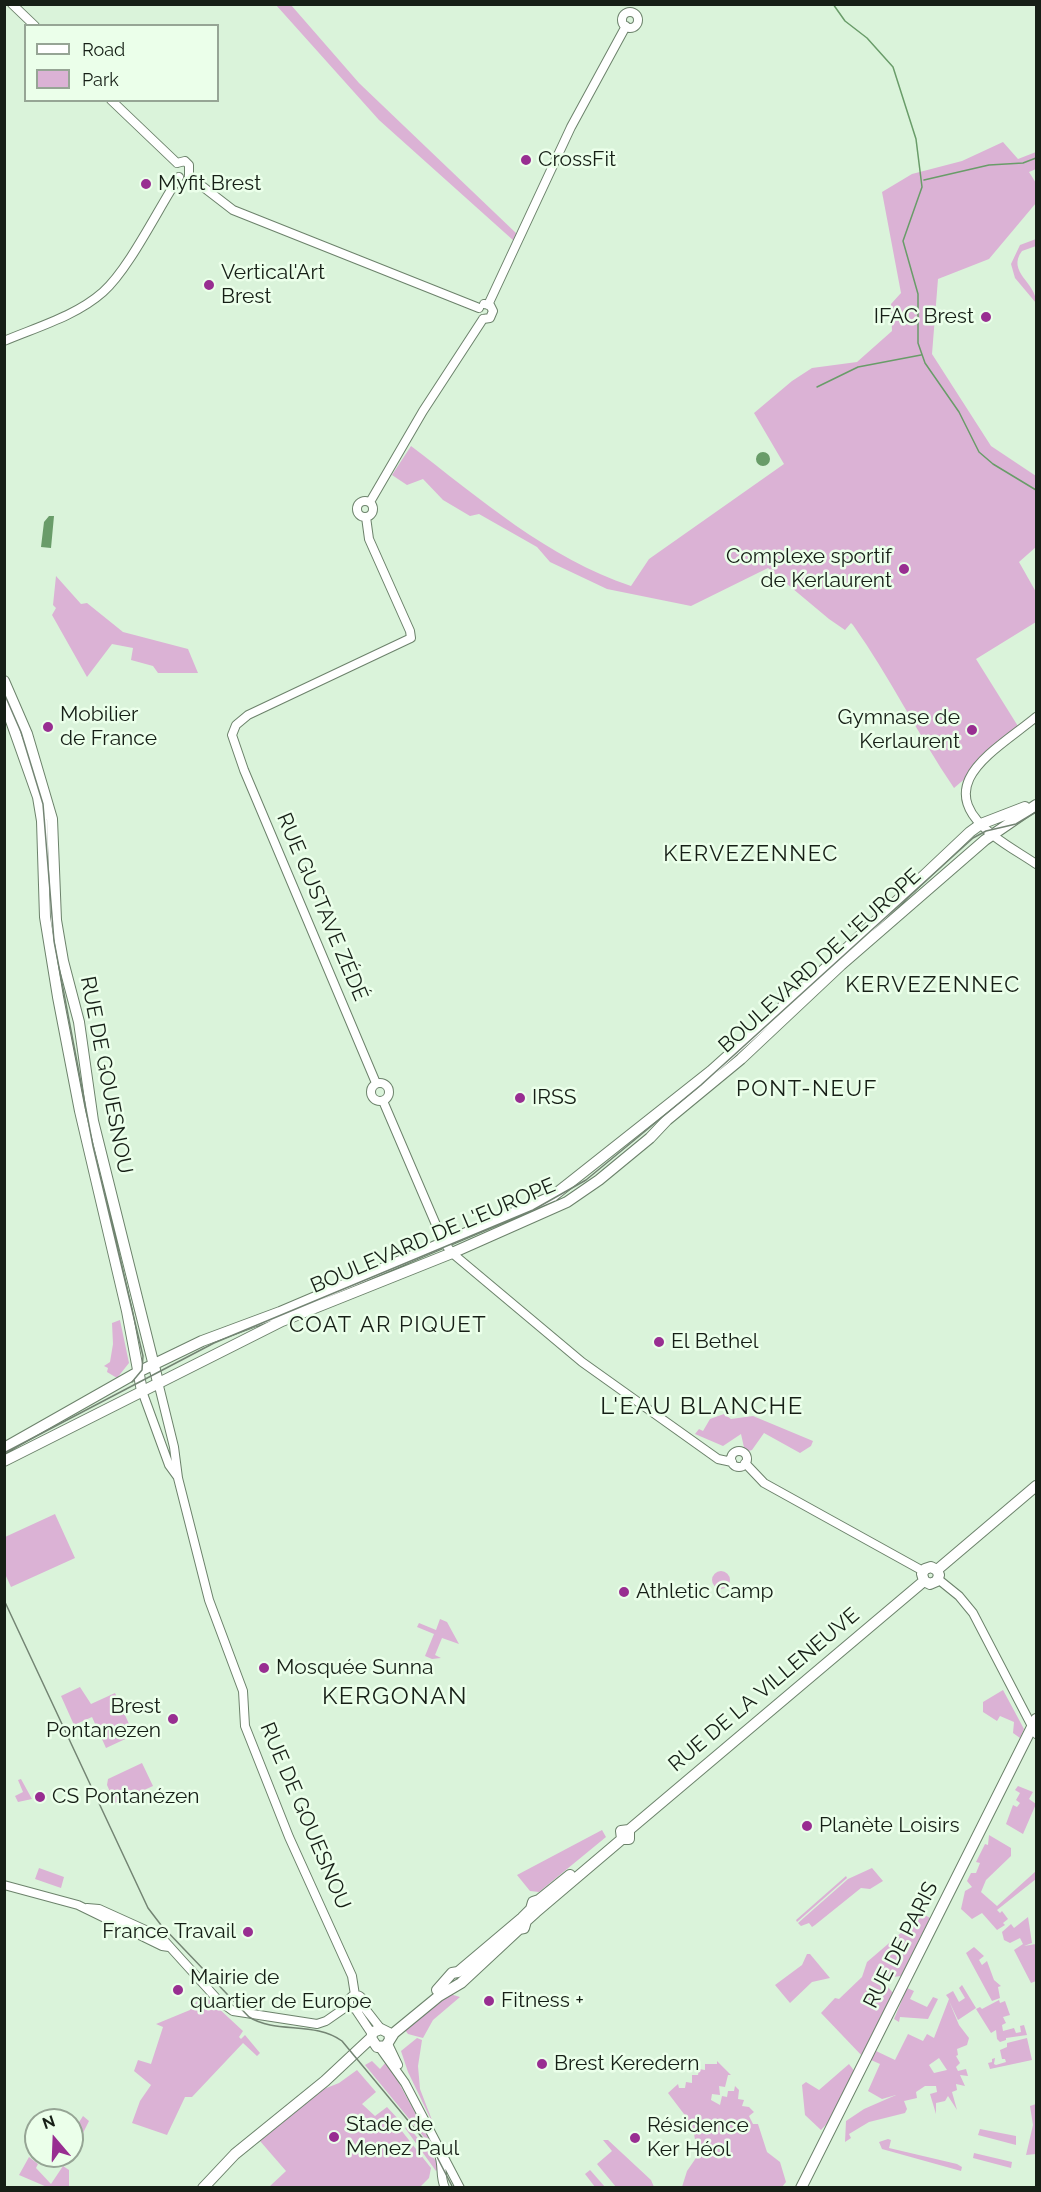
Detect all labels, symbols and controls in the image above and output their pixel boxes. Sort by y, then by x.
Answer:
legend [24,24,219,102]
text: Road [82,39,125,60]
text: Park [82,69,119,90]
place label: CrossFit [538,147,616,173]
marker: CrossFit [519,153,533,167]
place label: Myfit Brest [158,171,261,197]
marker: Myfit Brest [139,177,153,191]
place label: Vertical'Art Brest [221,260,325,310]
marker: Vertical'Art Brest [202,278,216,292]
place label: IFAC Brest [874,304,974,330]
marker: IFAC Brest [979,310,993,324]
place label: Complexe sportif de Kerlaurent [726,544,892,594]
marker: Complexe sportif de Kerlaurent [897,562,911,576]
place label: Mobilier de France [60,702,157,752]
place label: Gymnase de Kerlaurent [838,705,960,755]
marker: Mobilier de France [41,720,55,734]
marker: Gymnase de Kerlaurent [965,723,979,737]
street label: RUE GUSTAVE ZÉDÉ [271,809,373,1005]
district label: KERVEZENNEC [663,841,839,867]
street label: BOULEVARD DE L'EUROPE [714,864,926,1058]
district label: KERVEZENNEC [845,972,1021,998]
street label: RUE DE GOUESNOU [74,974,138,1176]
district label: PONT-NEUF [736,1076,878,1102]
place label: IRSS [532,1085,576,1111]
marker: IRSS [513,1091,527,1105]
street label: BOULEVARD DE L'EUROPE [307,1173,559,1299]
district label: COAT AR PIQUET [289,1312,487,1338]
place label: El Bethel [671,1329,758,1355]
marker: El Bethel [652,1335,666,1349]
district label: L'EAU BLANCHE [600,1393,804,1421]
place label: Athletic Camp [636,1579,774,1605]
marker: Athletic Camp [617,1585,631,1599]
street label: RUE DE LA VILLENEUVE [663,1603,865,1777]
place label: Mosquée Sunna [276,1655,433,1681]
marker: Mosquée Sunna [257,1661,271,1675]
district label: KERGONAN [322,1683,468,1711]
place label: Brest Pontanezen [46,1694,161,1744]
marker: Brest Pontanezen [166,1712,180,1726]
street label: RUE DE GOUESNOU [254,1719,356,1913]
place label: CS Pontanézen [52,1784,200,1810]
marker: CS Pontanézen [33,1790,47,1804]
place label: Planète Loisirs [819,1813,960,1839]
marker: Planète Loisirs [800,1819,814,1833]
street label: RUE DE PARIS [858,1877,944,2013]
place label: France Travail [102,1919,236,1945]
marker: France Travail [241,1925,255,1939]
place label: Mairie de quartier de Europe [190,1965,371,2015]
marker: Mairie de quartier de Europe [171,1983,185,1997]
place label: Fitness + [501,1988,584,2014]
marker: Fitness + [482,1994,496,2008]
place label: Brest Keredern [554,2051,699,2077]
marker: Brest Keredern [535,2057,549,2071]
north arrow [24,2108,84,2168]
text: N [40,2111,57,2133]
place label: Stade de Menez Paul [346,2112,459,2162]
place label: Résidence Ker Héol [647,2113,749,2163]
marker: Stade de Menez Paul [327,2130,341,2144]
marker: Résidence Ker Héol [628,2131,642,2145]

